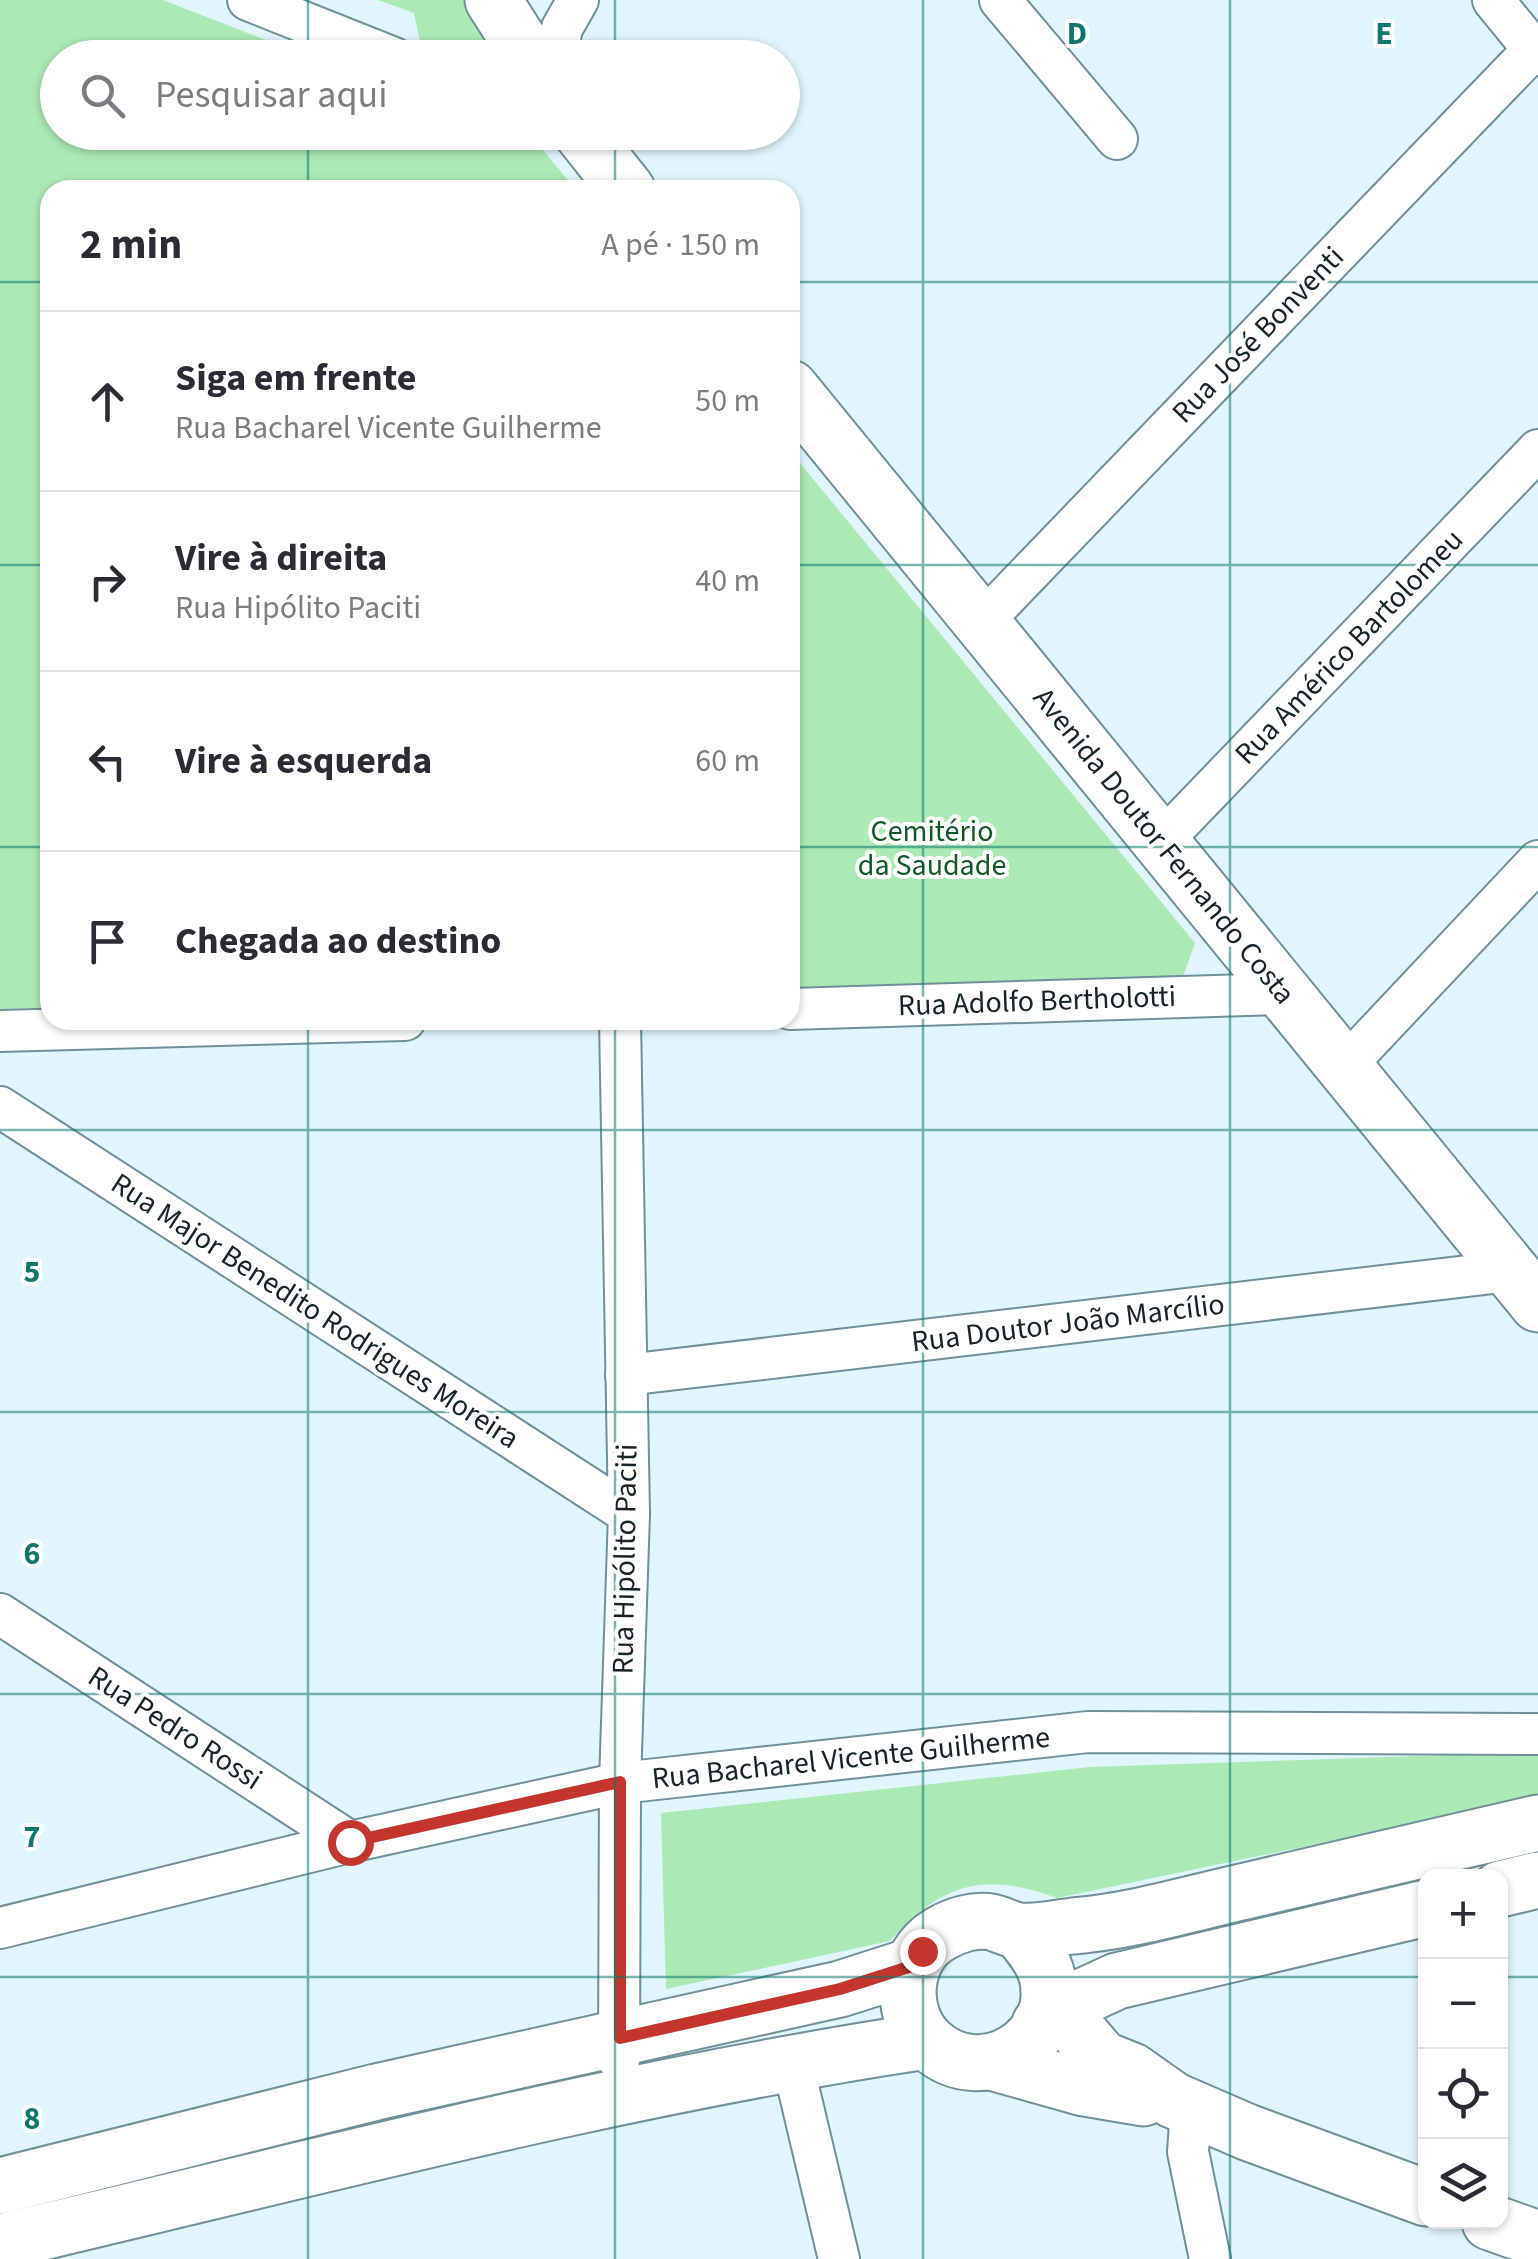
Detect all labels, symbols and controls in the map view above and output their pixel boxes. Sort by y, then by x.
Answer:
text: D [1067,11,1087,57]
text: E [1375,11,1393,57]
search box [40,40,800,150]
icon: search [75,68,130,123]
text: Pesquisar aqui [155,68,388,122]
text: 2 min [80,215,182,275]
text: A pé · 150 m [601,222,760,268]
street label: Rua José Bonventi [1162,237,1354,433]
text: Siga em frente [175,351,416,405]
icon: ahead [80,374,135,429]
text: 50 m [695,378,760,424]
text: Rua Bacharel Vicente Guilherme [175,405,602,451]
street label: Rua Américo Bartolomeu [1225,520,1473,774]
text: Vire à direita [175,531,387,585]
icon: right [80,554,135,609]
text: 40 m [695,558,760,604]
text: Rua Hipólito Paciti [175,585,421,631]
street label: Avenida Doutor Fernando Costa [1023,678,1305,1014]
icon: left [80,734,135,789]
text: Vire à esquerda [175,734,432,788]
text: 60 m [695,738,760,784]
park label: Cemitério da Saudade [858,810,1006,887]
icon: arrive [80,914,135,969]
text: Chegada ao destino [175,914,501,968]
street label: Rua Adolfo Bertholotti [897,975,1177,1027]
street label: Rua Major Benedito Rodrigues Moreira [102,1163,528,1459]
text: 5 [24,1249,40,1295]
street label: Rua Doutor João Marcílio [909,1282,1227,1364]
street label: Rua Hipólito Paciti [601,1443,649,1675]
text: 6 [24,1531,40,1577]
street label: Rua Pedro Rossi [79,1655,271,1801]
street label: Rua Bacharel Vicente Guilherme [650,1716,1052,1800]
text: 7 [24,1814,40,1860]
route start [328,1820,374,1866]
map controls [1418,1869,1508,2229]
button: + [1418,1869,1508,1959]
route end [900,1929,946,1975]
button: − [1418,1959,1508,2049]
button: locate [1418,2049,1508,2139]
text: 8 [24,2096,40,2142]
button: layers [1418,2139,1508,2229]

